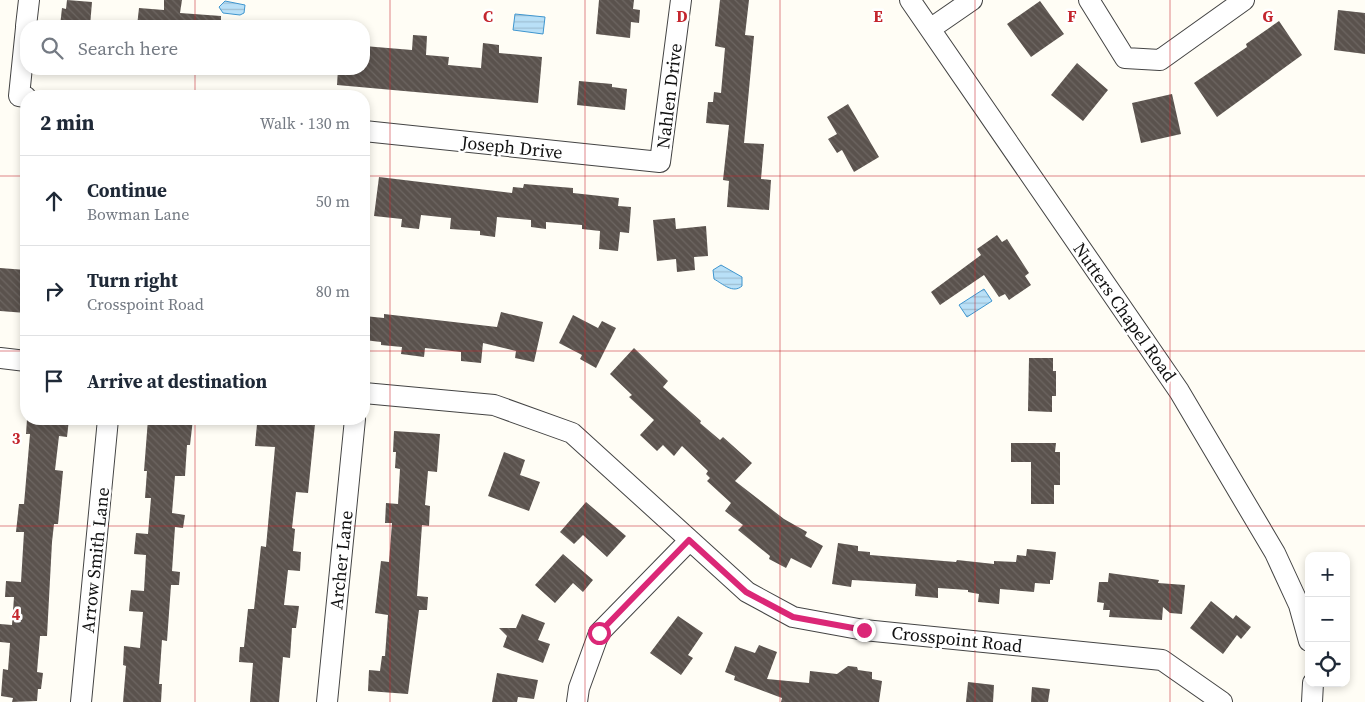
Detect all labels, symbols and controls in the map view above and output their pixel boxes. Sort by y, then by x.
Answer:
text: C [483,5,493,27]
text: D [676,5,688,27]
text: E [873,5,883,27]
text: F [1067,5,1077,27]
text: G [1263,5,1274,27]
search box [20,20,370,75]
icon: search [38,34,66,62]
text: Search here [78,35,178,61]
street label: Nahlen Drive [650,42,688,150]
text: 2 min [40,108,95,137]
text: Walk · 130 m [260,112,350,134]
street label: Joseph Drive [459,129,564,165]
text: Continue [87,177,167,203]
icon: ahead [40,187,68,215]
text: 50 m [316,190,350,212]
text: Bowman Lane [87,203,189,225]
street label: Nutters Chapel Road [1068,237,1182,387]
text: Turn right [87,267,178,293]
icon: right [40,277,68,305]
text: 80 m [316,280,350,302]
text: Crosspoint Road [87,293,204,315]
icon: arrive [40,367,68,395]
text: Arrive at destination [87,368,267,394]
text: 3 [12,427,21,449]
street label: Arrow Smith Lane [75,486,115,634]
street label: Archer Lane [323,509,359,611]
map controls [1305,552,1350,687]
button: + [1305,552,1350,597]
button: − [1305,597,1350,642]
text: 4 [12,603,21,625]
route end [853,619,876,642]
street label: Crosspoint Road [890,620,1024,658]
route start [588,622,611,645]
button: locate [1305,642,1350,687]

